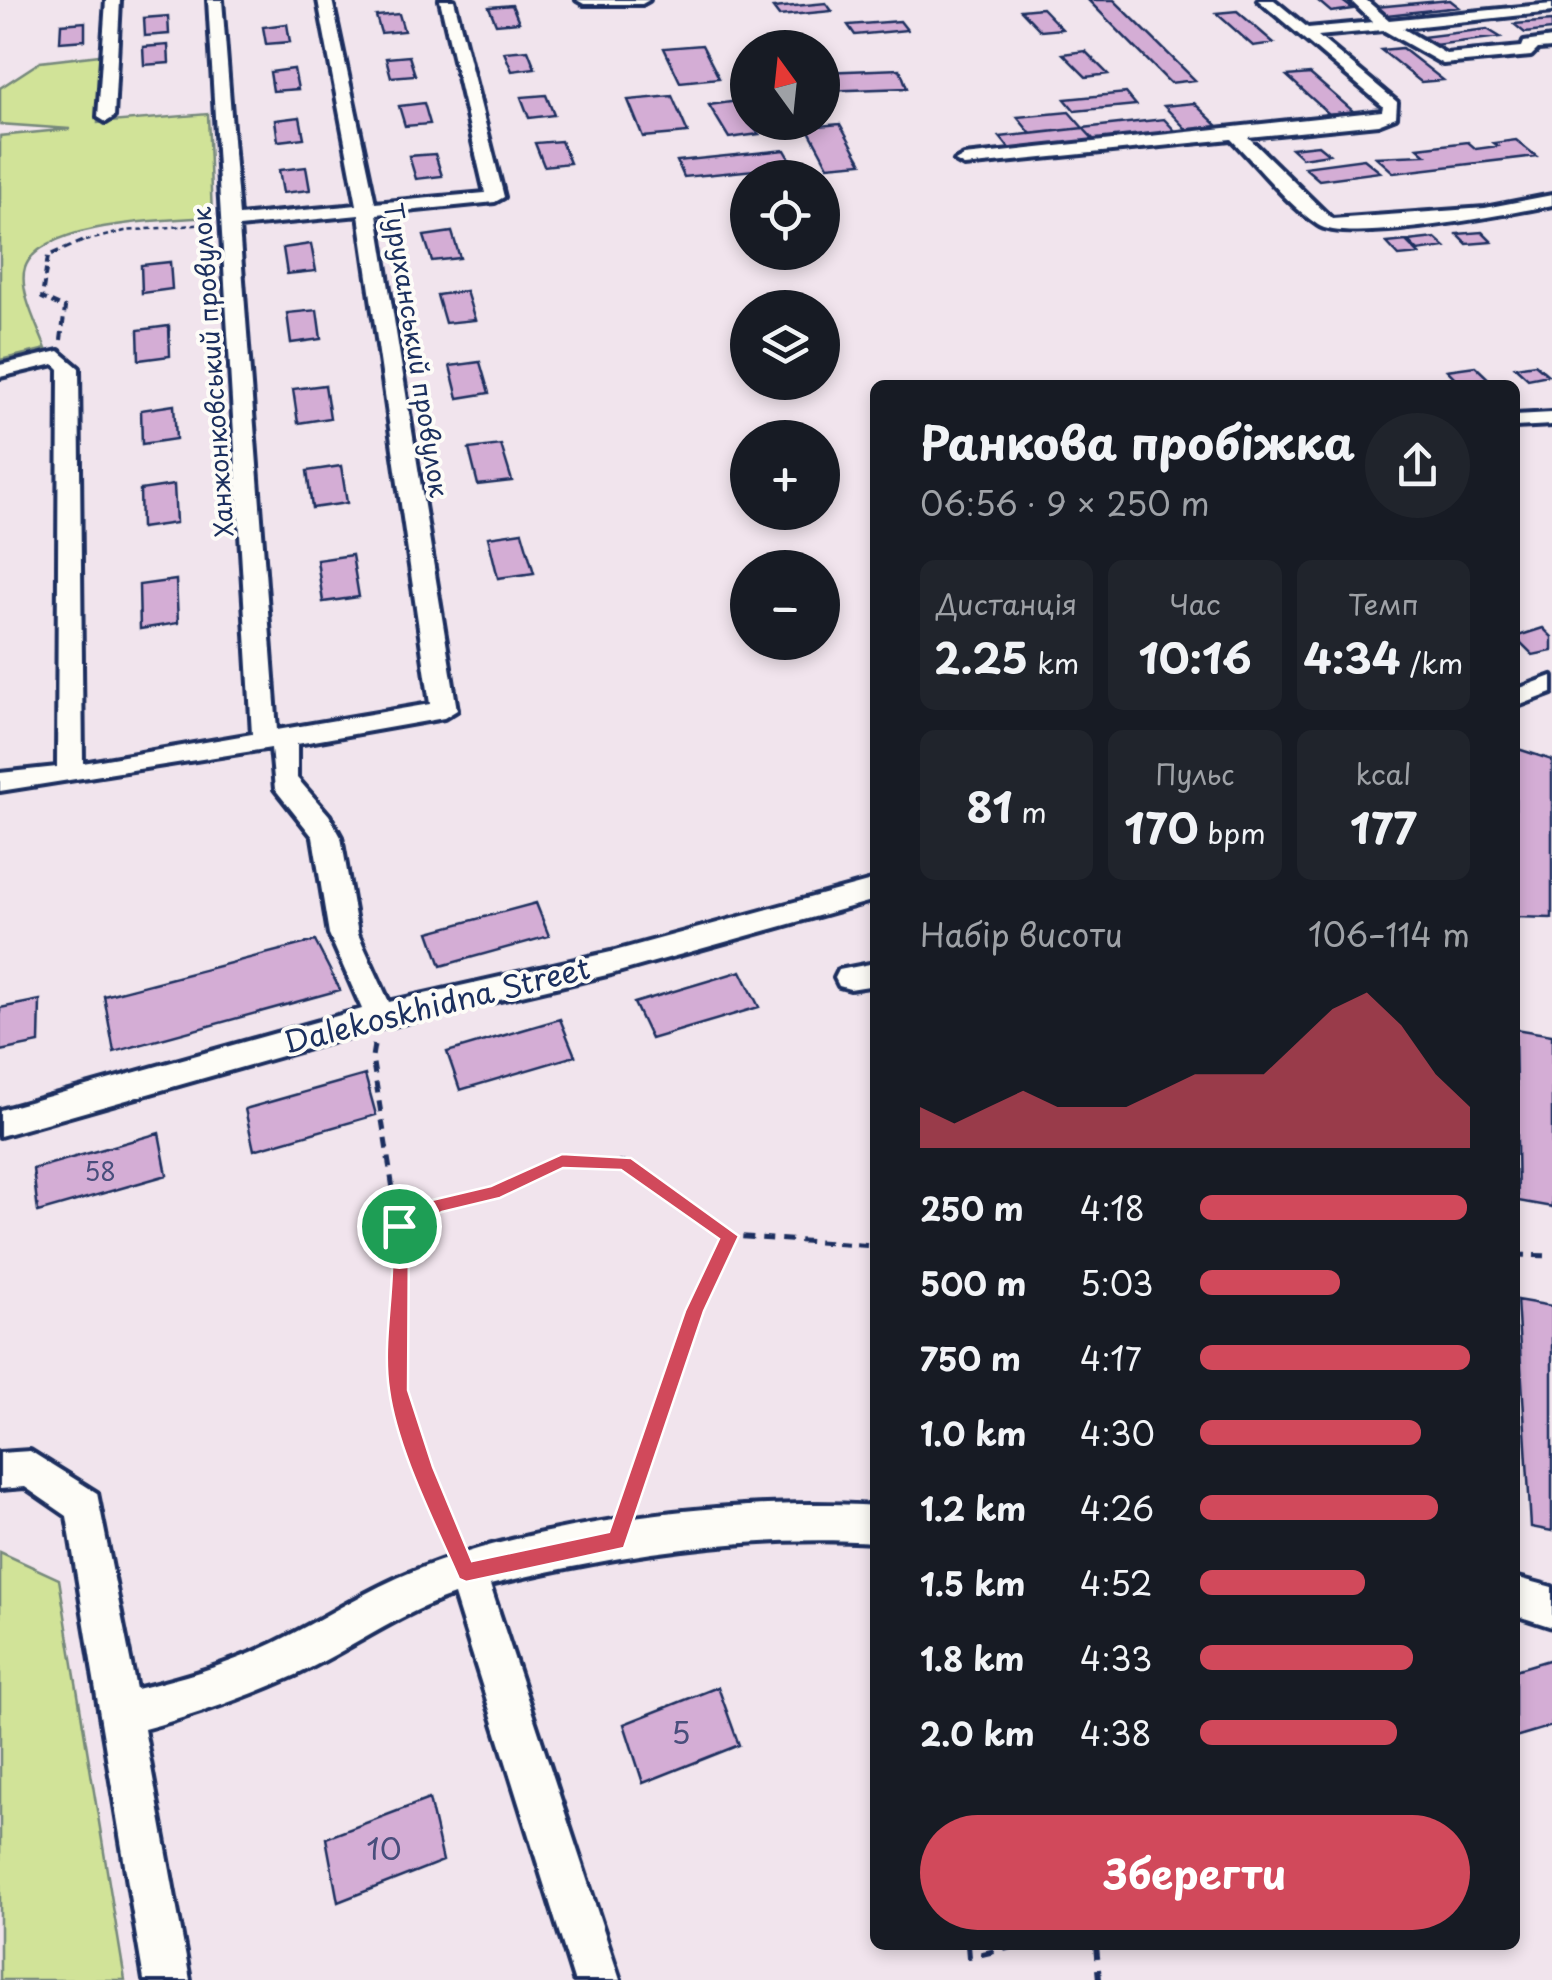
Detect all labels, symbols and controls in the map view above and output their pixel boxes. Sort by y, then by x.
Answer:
north arrow [730,30,840,140]
map controls [730,30,840,660]
button: locate [730,160,840,270]
street label: Туруханський провулок [375,200,459,500]
street label: Ханжонковський провулок [182,206,242,538]
button: layers [730,290,840,400]
text: Ранкова пробіжка [920,407,1355,475]
button: share [1365,413,1470,518]
button: + [730,420,840,530]
text: 06:56 · 9 × 250 m [920,479,1210,527]
button: − [730,550,840,660]
text: Дистанція [936,582,1077,625]
text: Час [1169,582,1221,625]
text: Темп [1348,582,1419,625]
text: 2.25 [934,625,1028,688]
text: 10:16 [1138,625,1252,688]
text: 4:34 [1303,625,1401,688]
text: km [1028,641,1079,684]
text: /km [1401,641,1463,684]
text: Пульс [1155,752,1235,795]
text: kcal [1355,752,1411,795]
text: 81 [966,774,1012,837]
text: m [1012,790,1047,833]
text: 170 [1124,795,1199,858]
text: 177 [1350,795,1417,858]
text: bpm [1199,811,1266,854]
text: Набір висоти [920,910,1123,958]
text: 106–114 m [1308,910,1470,958]
street label: Dalekoskhidna Street [278,944,594,1063]
house number: 58 [84,1152,116,1190]
pin [357,1184,442,1269]
text: 250 m [920,1184,1024,1232]
text: 4:18 [1080,1184,1145,1232]
icon: arrive [372,1199,427,1254]
text: 500 m [920,1259,1026,1307]
text: 5:03 [1080,1259,1153,1307]
text: 750 m [920,1334,1021,1382]
text: 4:17 [1080,1334,1142,1382]
text: 1.0 km [920,1409,1026,1457]
text: 4:30 [1080,1409,1155,1457]
text: 1.2 km [920,1484,1026,1532]
text: 4:26 [1080,1484,1154,1532]
text: 1.5 km [920,1559,1025,1607]
text: 4:52 [1080,1559,1153,1607]
text: 1.8 km [920,1634,1024,1682]
text: 4:33 [1080,1634,1152,1682]
house number: 5 [671,1709,691,1754]
text: 2.0 km [920,1709,1035,1757]
text: 4:38 [1080,1709,1151,1757]
button: Зберегти [920,1815,1470,1930]
house number: 10 [366,1825,402,1870]

